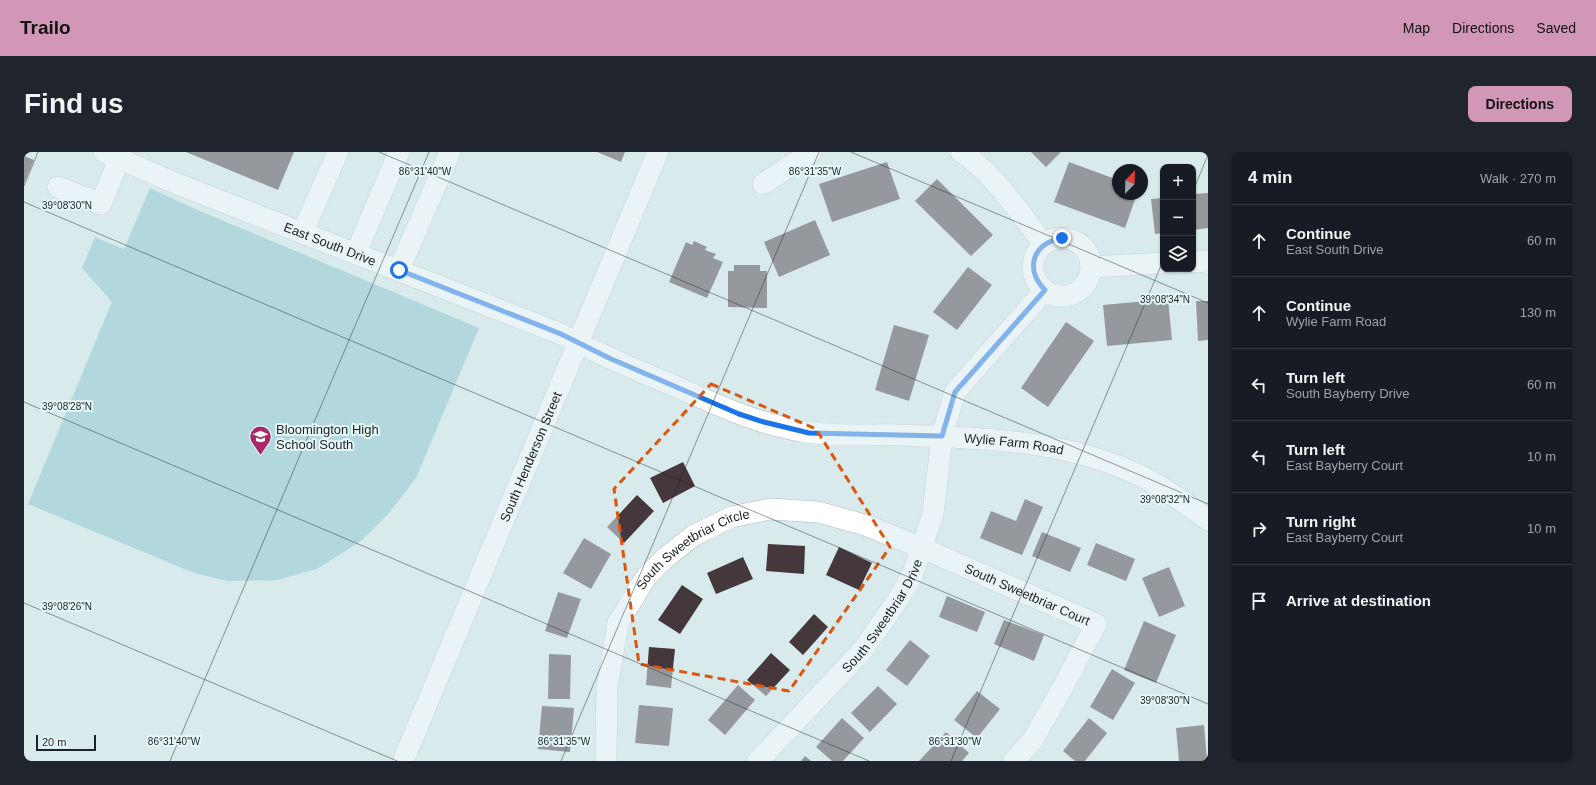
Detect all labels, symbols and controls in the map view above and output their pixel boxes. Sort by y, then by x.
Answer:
text: Trailo [20,17,71,38]
text: Map [1403,20,1430,36]
text: Directions [1452,20,1514,36]
text: Saved [1536,20,1576,36]
button: Directions [1468,86,1572,122]
text: Find us [24,88,124,119]
north arrow [1112,164,1148,200]
map controls [1160,164,1196,272]
button: + [1160,164,1196,200]
text: 86°31'40"W [399,166,452,177]
text: 86°31'35"W [789,166,842,177]
text: 4 min [1248,168,1292,187]
text: Walk · 270 m [1480,171,1556,186]
text: 39°08'30"N [42,200,92,211]
button: − [1160,200,1196,236]
street label: East South Drive [282,219,378,268]
text: Continue [1286,225,1351,242]
route end [1053,229,1071,247]
icon: ahead [1248,230,1270,252]
text: 60 m [1527,233,1556,248]
button: layers [1160,236,1196,272]
text: East South Drive [1286,242,1384,257]
route start [390,261,408,279]
text: 39°08'34"N [1140,294,1190,305]
text: Continue [1286,297,1351,314]
icon: ahead [1248,302,1270,324]
text: 130 m [1520,305,1556,320]
text: Wylie Farm Road [1286,314,1386,329]
text: Turn left [1286,369,1345,386]
icon: left [1248,374,1270,396]
text: 60 m [1527,377,1556,392]
text: South Bayberry Drive [1286,386,1410,401]
street label: South Henderson Street [497,389,564,524]
text: 39°08'28"N [42,401,92,412]
place label: Bloomington High School South [276,422,379,452]
school or university icon: Bloomington High School South [247,423,273,456]
street label: Wylie Farm Road [964,430,1065,457]
text: Turn left [1286,441,1345,458]
icon: left [1248,446,1270,468]
text: 10 m [1527,449,1556,464]
text: East Bayberry Court [1286,458,1403,473]
text: 39°08'32"N [1140,494,1190,505]
street label: South Sweetbriar Circle [633,506,751,592]
text: Turn right [1286,513,1356,530]
icon: right [1248,518,1270,540]
text: 10 m [1527,521,1556,536]
text: East Bayberry Court [1286,530,1403,545]
street label: South Sweetbriar Drive [839,557,925,675]
street label: South Sweetbriar Court [963,560,1093,628]
icon: arrive [1248,590,1270,612]
text: Arrive at destination [1286,592,1431,609]
text: 39°08'26"N [42,601,92,612]
text: 39°08'30"N [1140,695,1190,706]
scale bar [36,733,96,752]
text: 20 m [42,736,66,748]
text: 86°31'40"W [148,736,201,747]
text: 86°31'35"W [538,736,591,747]
text: 86°31'30"W [929,736,982,747]

